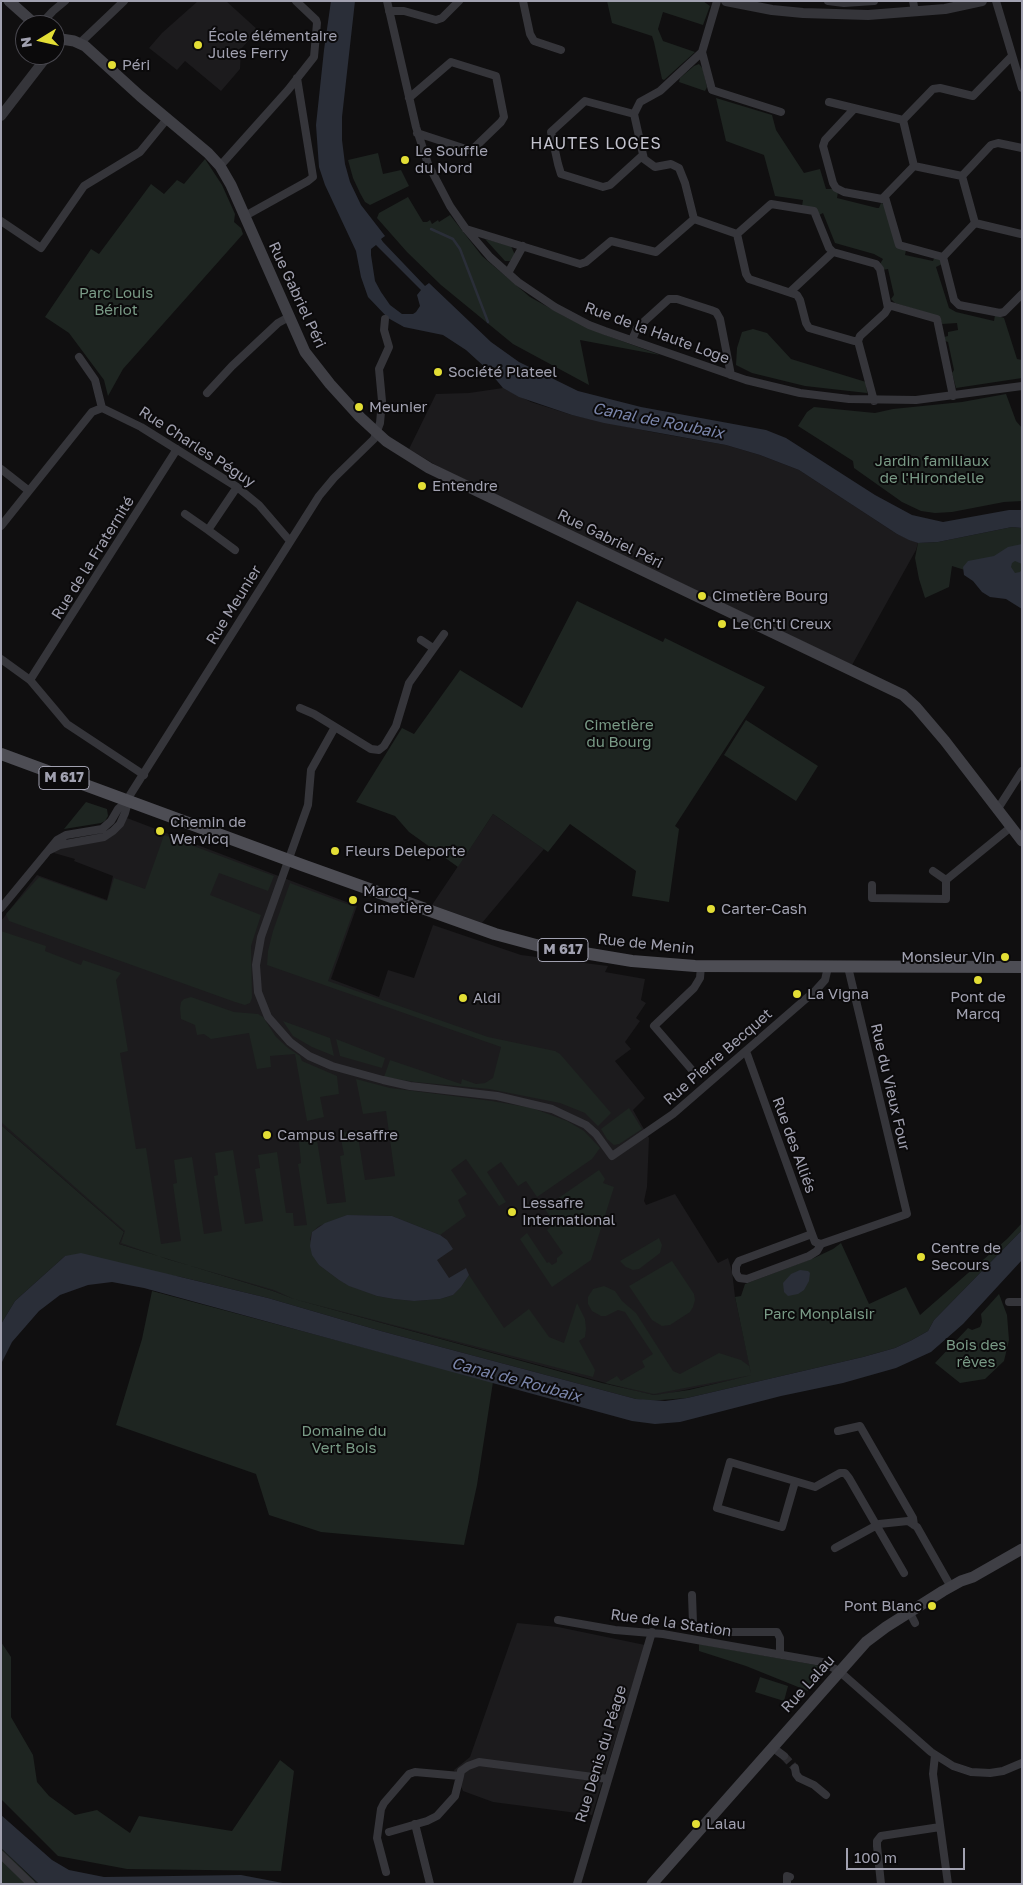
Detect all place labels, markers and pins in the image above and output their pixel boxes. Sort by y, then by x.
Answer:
place label: École élémentaire Jules Ferry [208,27,337,62]
marker: École élémentaire Jules Ferry [192,39,204,51]
place label: Péri [122,56,150,74]
marker: Péri [106,59,118,71]
place label: Le Souffle du Nord [415,142,488,177]
marker: Le Souffle du Nord [399,154,411,166]
place label: Société Plateel [448,363,557,381]
marker: Société Plateel [432,366,444,378]
place label: Meunier [369,398,427,416]
marker: Meunier [353,401,365,413]
place label: Entendre [432,477,498,495]
marker: Entendre [416,480,428,492]
place label: Cimetière Bourg [712,587,828,605]
marker: Cimetière Bourg [696,590,708,602]
place label: Le Ch'ti Creux [732,615,832,633]
marker: Le Ch'ti Creux [716,618,728,630]
place label: Chemin de Wervicq [170,813,246,848]
marker: Chemin de Wervicq [154,825,166,837]
place label: Fleurs Deleporte [345,842,466,860]
marker: Fleurs Deleporte [329,845,341,857]
place label: Marcq – Cimetière [363,882,432,917]
marker: Marcq – Cimetière [347,894,359,906]
place label: Carter-Cash [721,900,807,918]
marker: Carter-Cash [705,903,717,915]
place label: Monsieur Vin [901,948,995,966]
marker: Monsieur Vin [999,951,1011,963]
marker: Pont de Marcq [972,974,984,986]
place label: La Vigna [807,985,869,1003]
marker: La Vigna [791,988,803,1000]
place label: Pont de Marcq [950,988,1006,1023]
place label: Aldi [473,989,501,1007]
marker: Aldi [457,992,469,1004]
place label: Campus Lesaffre [277,1126,398,1144]
marker: Campus Lesaffre [261,1129,273,1141]
place label: Lessafre International [522,1194,615,1229]
marker: Lessafre International [506,1206,518,1218]
place label: Centre de Secours [931,1239,1001,1274]
marker: Centre de Secours [915,1251,927,1263]
place label: Pont Blanc [844,1597,922,1615]
marker: Pont Blanc [926,1600,938,1612]
place label: Lalau [706,1815,746,1833]
marker: Lalau [690,1818,702,1830]

